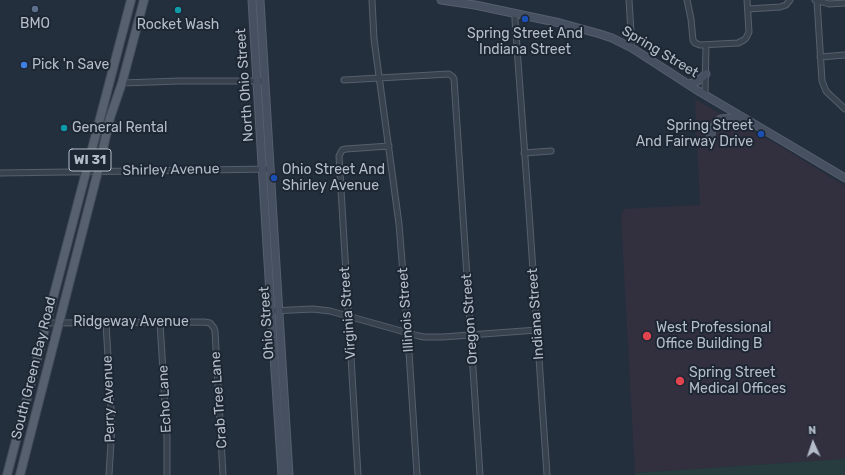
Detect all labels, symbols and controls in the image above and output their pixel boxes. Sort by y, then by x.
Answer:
marker: BMO [30,4,40,14]
marker: Rocket Wash [173,5,183,15]
marker: Spring Street And Indiana Street [520,14,530,24]
place label: BMO [20,16,50,32]
place label: Rocket Wash [137,17,219,33]
street label: Spring Street [619,23,701,81]
place label: Spring Street And Indiana Street [467,26,583,58]
street label: North Ohio Street [233,28,257,142]
place label: Pick 'n Save [32,57,109,73]
marker: Pick 'n Save [19,60,29,70]
place label: Spring Street And Fairway Drive [636,118,753,150]
place label: General Rental [72,120,167,136]
marker: General Rental [59,123,69,133]
marker: Spring Street And Fairway Drive [756,129,766,139]
road number: WI 31 [69,149,111,171]
street label: Shirley Avenue [122,161,220,179]
place label: Ohio Street And Shirley Avenue [282,162,385,194]
marker: Ohio Street And Shirley Avenue [269,173,279,183]
street label: Virginia Street [336,266,360,360]
street label: Illinois Street [395,267,417,353]
street label: Indiana Street [524,268,548,360]
street label: Oregon Street [458,273,482,365]
street label: Ohio Street [256,286,278,360]
street label: South Green Bay Road [8,295,60,441]
street label: Ridgeway Avenue [73,314,189,330]
place label: West Professional Office Building B [656,320,771,352]
marker: West Professional Office Building B [641,330,653,342]
street label: Crab Tree Lane [207,351,231,449]
street label: Perry Avenue [99,355,119,443]
street label: Echo Lane [155,365,175,433]
place label: Spring Street Medical Offices [689,365,786,398]
marker: Spring Street Medical Offices [674,375,686,387]
north arrow [793,423,833,463]
text: N [808,424,817,437]

